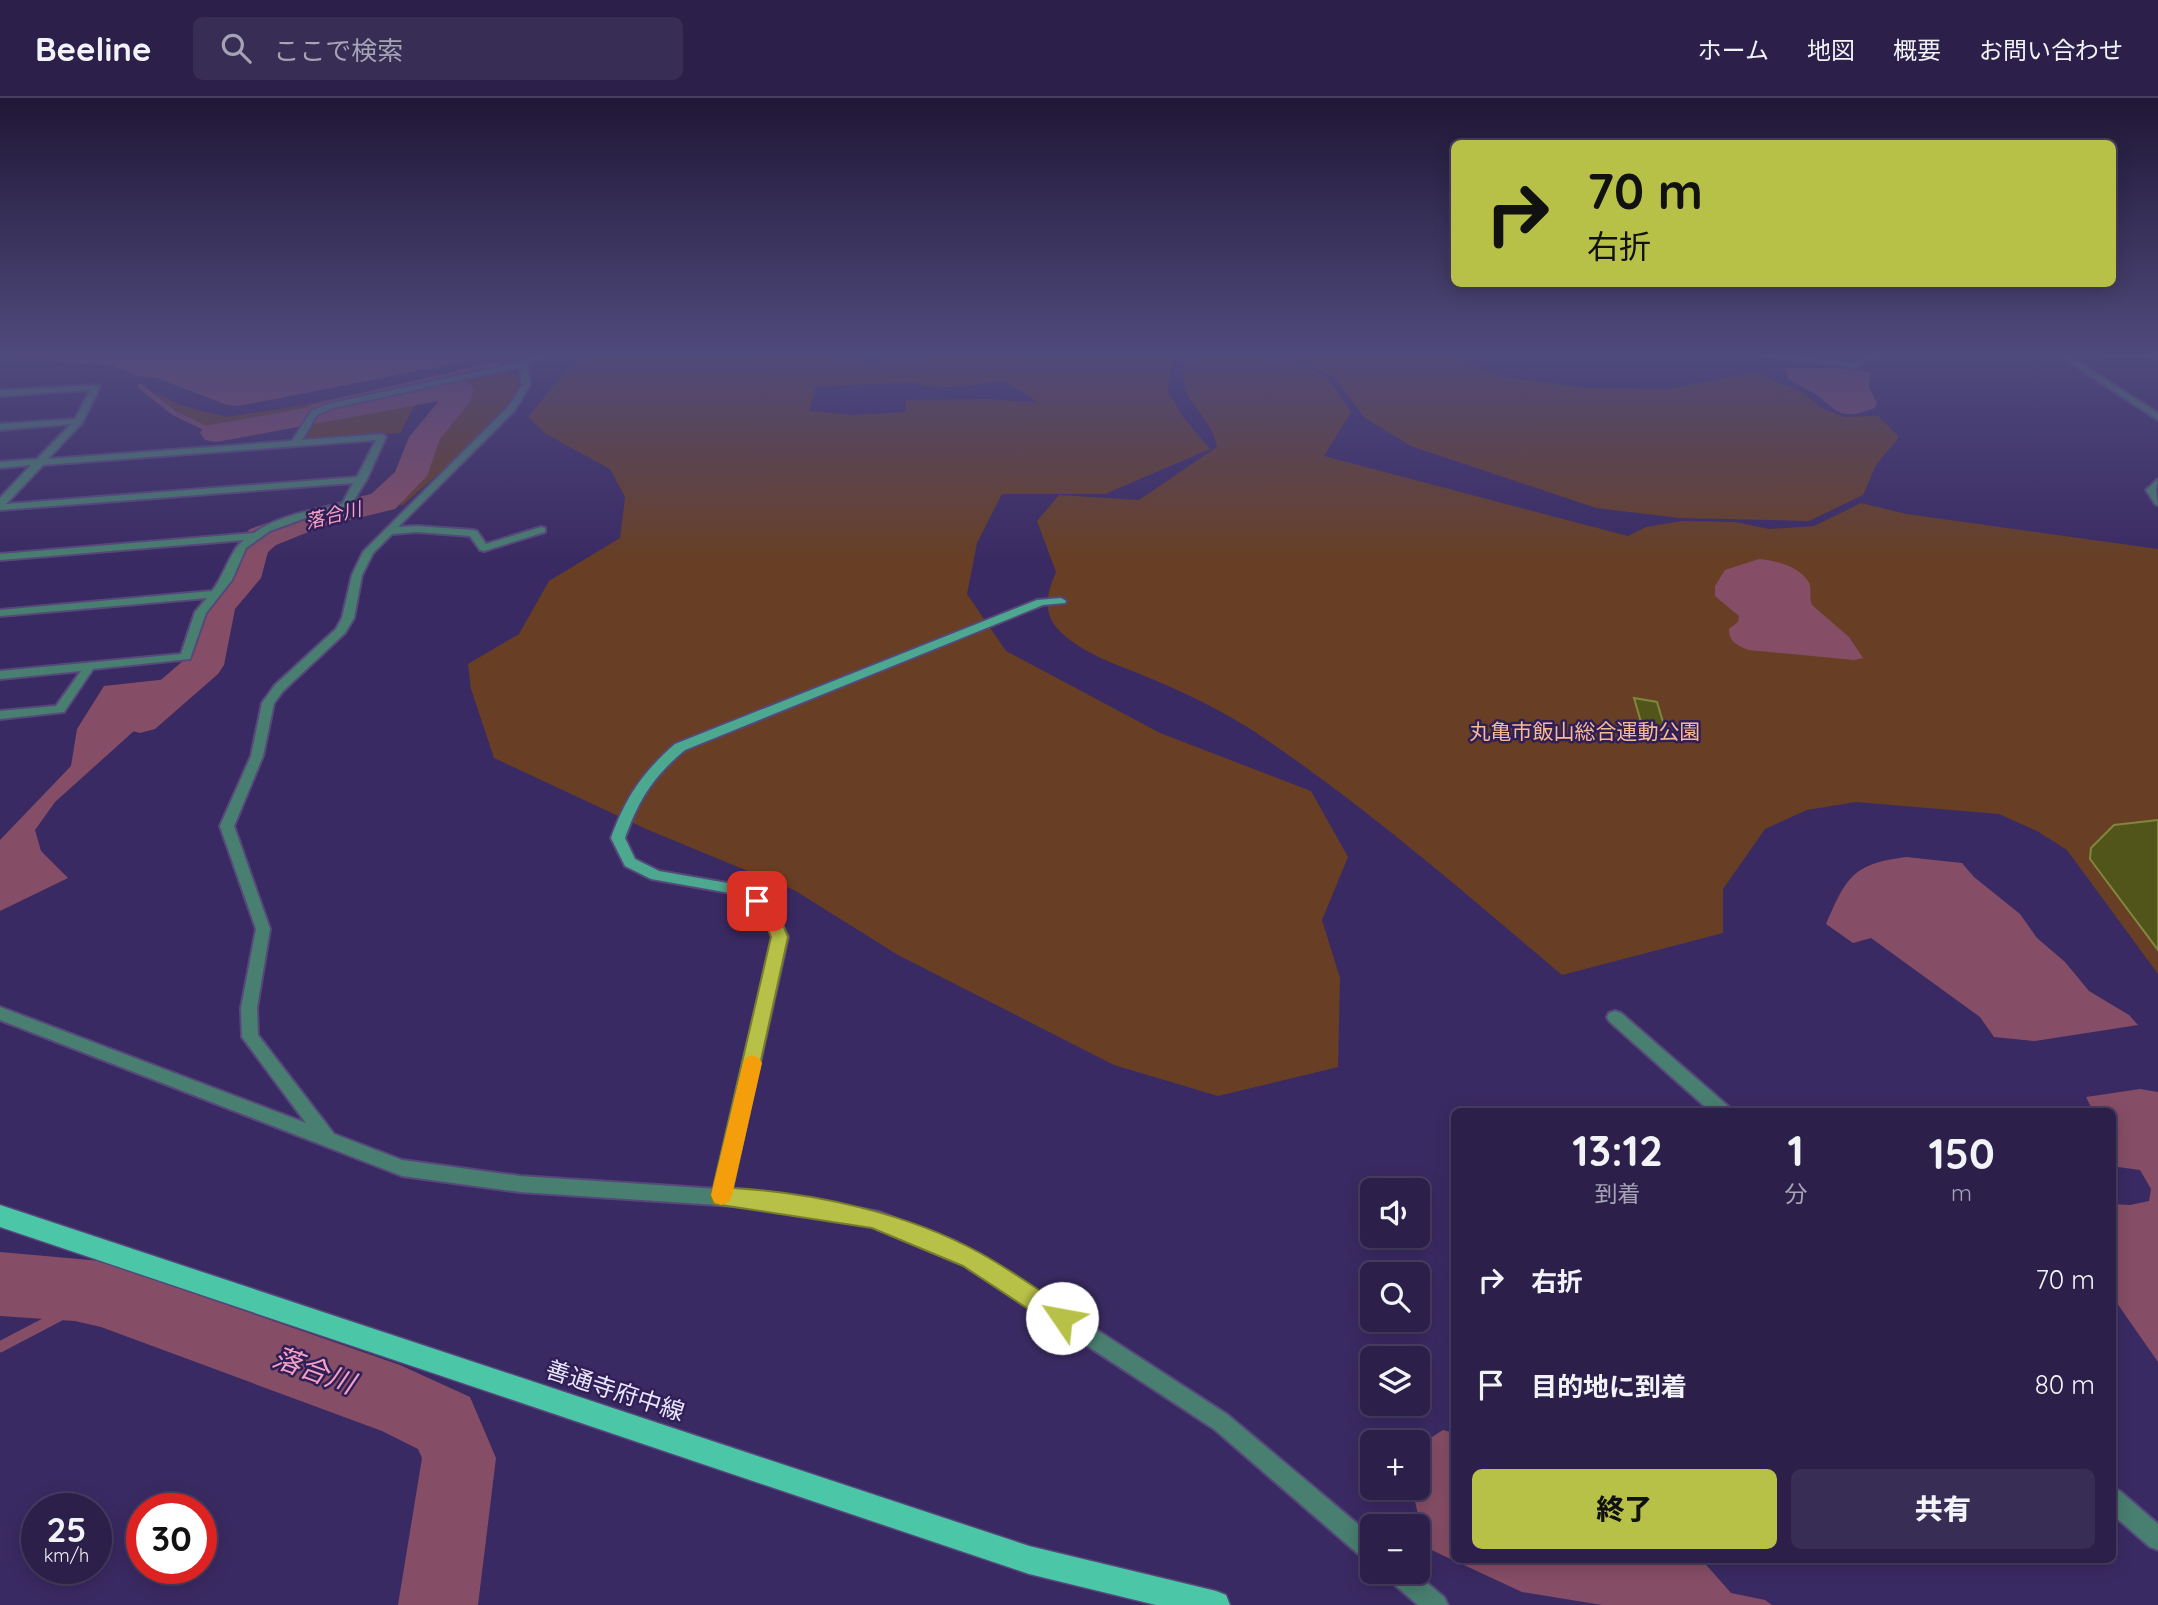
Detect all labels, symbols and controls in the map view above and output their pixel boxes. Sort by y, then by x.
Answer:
search box [193,17,683,80]
text: Beeline [35,28,151,69]
icon: search [217,29,255,67]
text: ここで検索 [273,34,403,67]
text: ホーム [1698,35,1769,65]
text: 地図 [1807,35,1855,65]
text: 概要 [1893,35,1941,65]
text: お問い合わせ [1979,35,2123,65]
text: 70 m [1587,160,1703,221]
icon: right [1472,168,1563,259]
text: 右折 [1587,226,1651,266]
water label: 落合川 [302,496,365,534]
park label: 丸亀市飯山総合運動公園 [1470,718,1701,744]
pin [727,871,787,931]
icon: arrive [738,882,776,920]
text: 13:12 [1572,1124,1663,1177]
text: 1 [1787,1124,1804,1177]
text: 150 [1928,1127,1995,1180]
map controls [1360,1178,1430,1584]
button: sound [1360,1178,1430,1248]
text: m [1951,1178,1972,1207]
text: 到着 [1595,1179,1641,1208]
text: 分 [1784,1179,1807,1208]
icon: right [1472,1261,1510,1299]
button: search [1360,1262,1430,1332]
text: 70 m [2035,1263,2095,1296]
text: 右折 [1531,1265,1583,1298]
position arrow [1025,1281,1099,1355]
water label: 落合川 [269,1339,362,1401]
button: layers [1360,1346,1430,1416]
street label: 善通寺府中線 [542,1354,688,1427]
icon: arrive [1472,1366,1510,1404]
text: 80 m [2035,1368,2095,1401]
text: 目的地に到着 [1531,1370,1687,1403]
button: + [1360,1430,1430,1500]
button: 終了 [1472,1469,1777,1549]
button: 共有 [1791,1469,2095,1549]
speed limit sign: 30 [126,1493,217,1584]
text: 25 [46,1507,87,1551]
button: − [1360,1514,1430,1584]
text: km/h [44,1544,89,1567]

